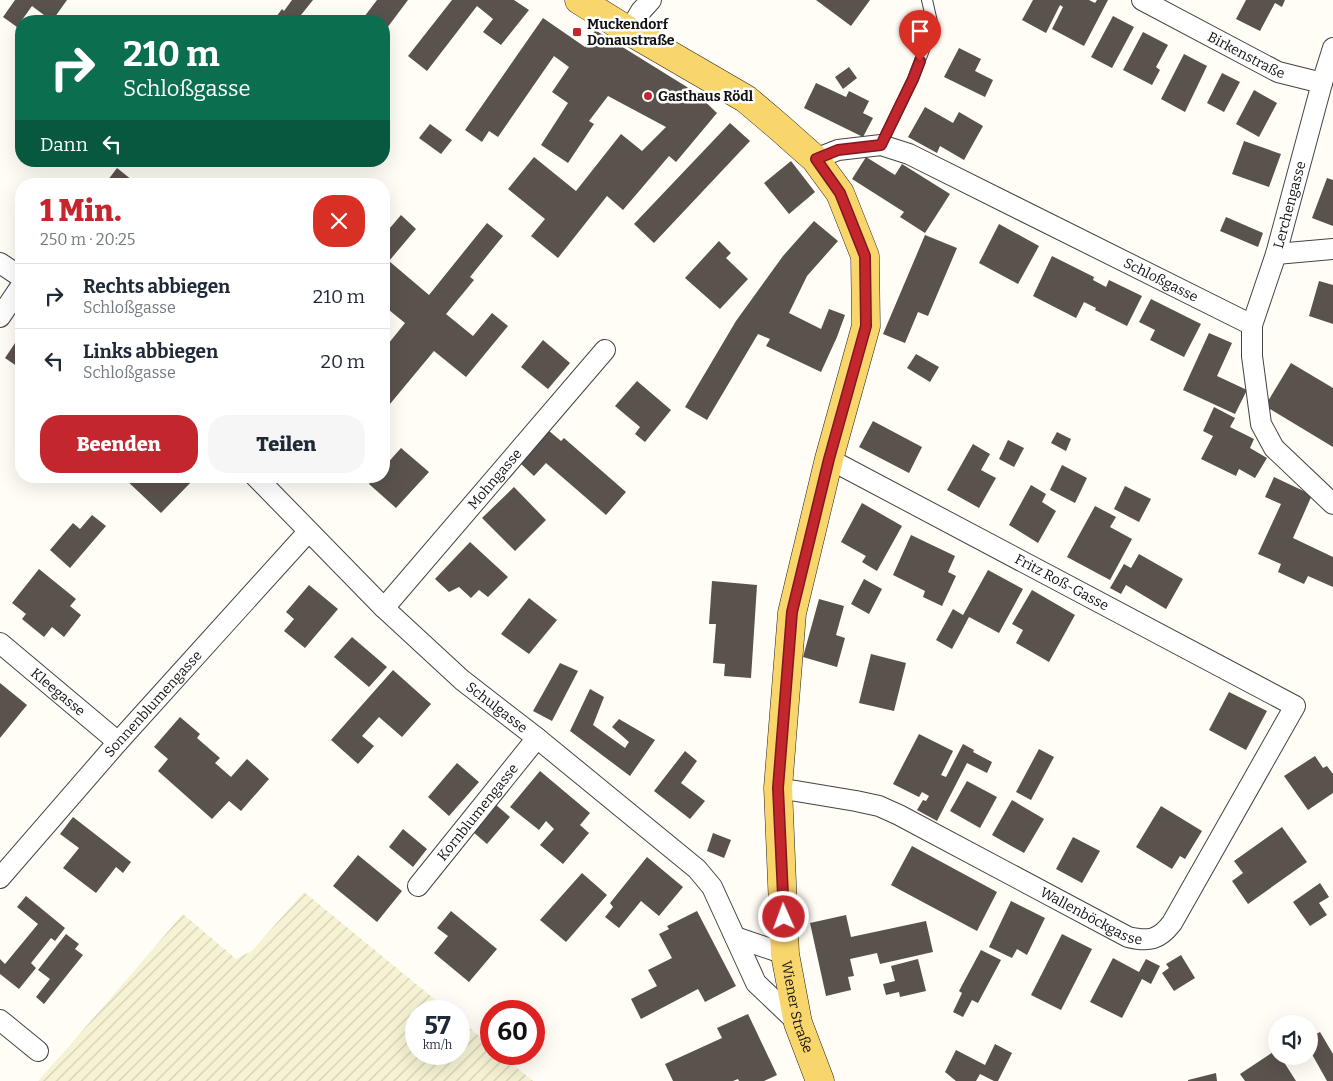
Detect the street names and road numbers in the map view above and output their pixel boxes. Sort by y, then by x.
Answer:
street label: Birkenstraße [1205,28,1286,82]
street label: Lerchengasse [1270,159,1310,250]
street label: Schloßgasse [1121,254,1201,306]
street label: Mohngasse [464,445,526,513]
street label: Fritz Roß-Gasse [1012,551,1112,614]
street label: Sonnenblumengasse [101,647,206,761]
street label: Kleegasse [27,665,89,720]
street label: Schulgasse [463,678,531,737]
street label: Kornblumengasse [434,760,522,864]
street label: Wallenböckgasse [1037,884,1143,948]
street label: Wiener Straße [777,959,817,1055]

